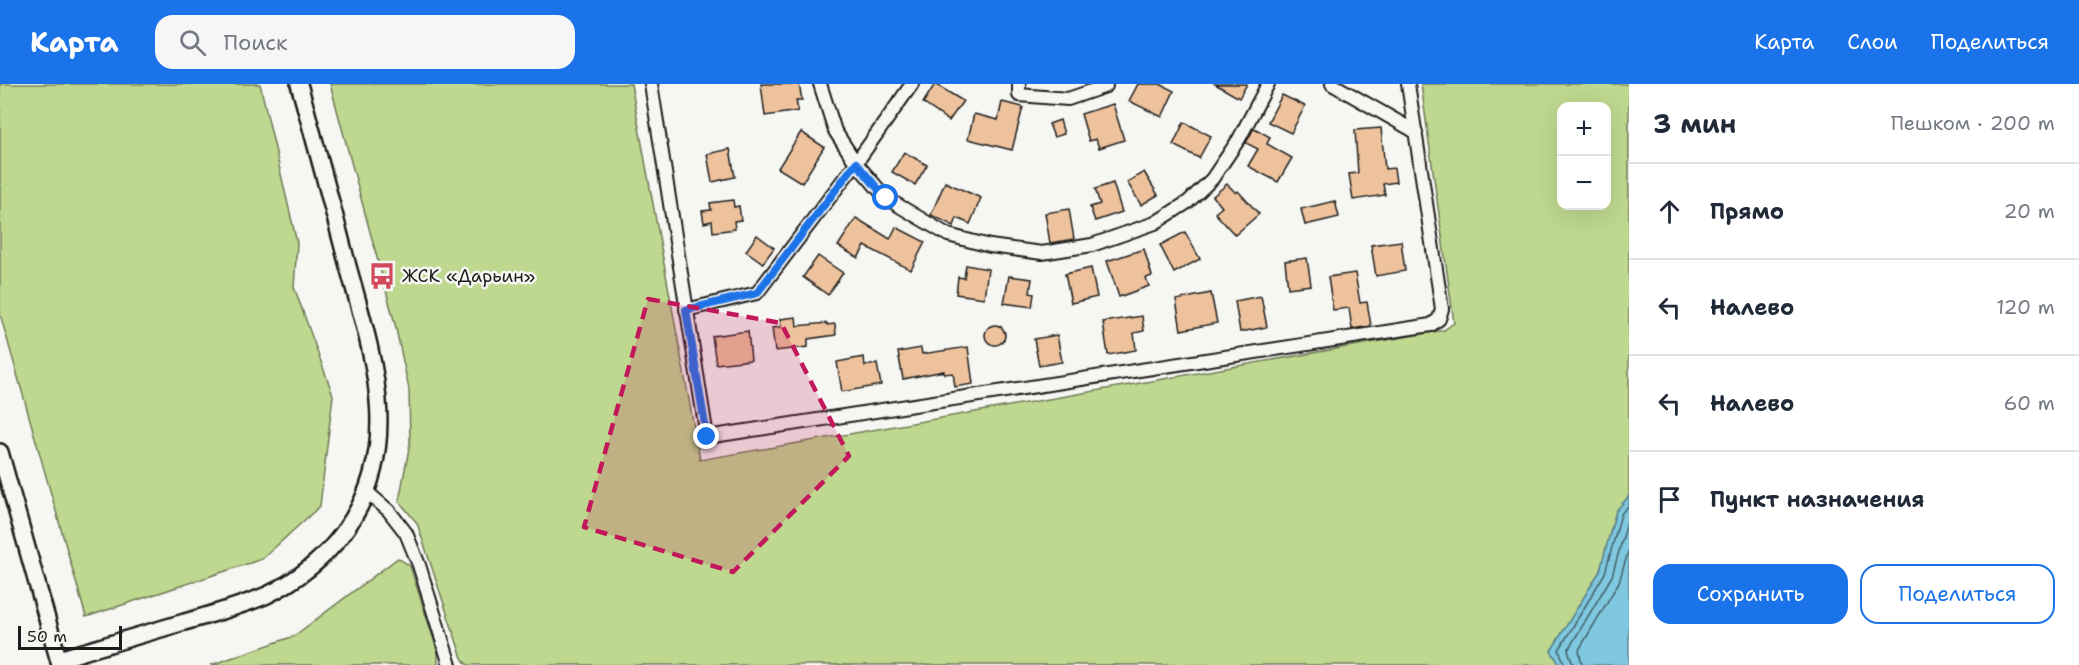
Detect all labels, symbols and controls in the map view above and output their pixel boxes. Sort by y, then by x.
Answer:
search box [155,15,575,69]
text: Карта [30,23,119,61]
icon: search [176,26,209,59]
text: Поиск [224,28,288,57]
text: Карта [1754,28,1814,56]
text: Слои [1847,28,1898,56]
text: Поделиться [1931,28,2049,56]
map controls [1557,102,1611,210]
button: + [1557,102,1611,156]
text: 3 мин [1653,106,1736,141]
text: Пешком · 200 m [1891,110,2055,136]
button: − [1557,156,1611,210]
route start [872,184,898,210]
icon: ahead [1653,195,1686,228]
text: Прямо [1710,197,1784,226]
text: 20 m [2004,198,2055,224]
bus stop icon: ЖСК «Дарьин» [367,261,397,291]
place label: ЖСК «Дарьин» [402,264,535,288]
icon: left [1653,291,1686,324]
text: Налево [1710,293,1794,322]
text: 120 m [1996,294,2055,320]
icon: left [1653,387,1686,420]
text: Налево [1710,389,1794,418]
text: 60 m [2003,390,2055,416]
route end [693,423,719,449]
icon: arrive [1653,483,1686,516]
text: Пункт назначения [1710,485,1924,514]
button: Сохранить [1653,564,1848,624]
button: Поделиться [1860,564,2055,624]
scale bar [18,623,122,650]
text: 50 m [27,626,67,647]

